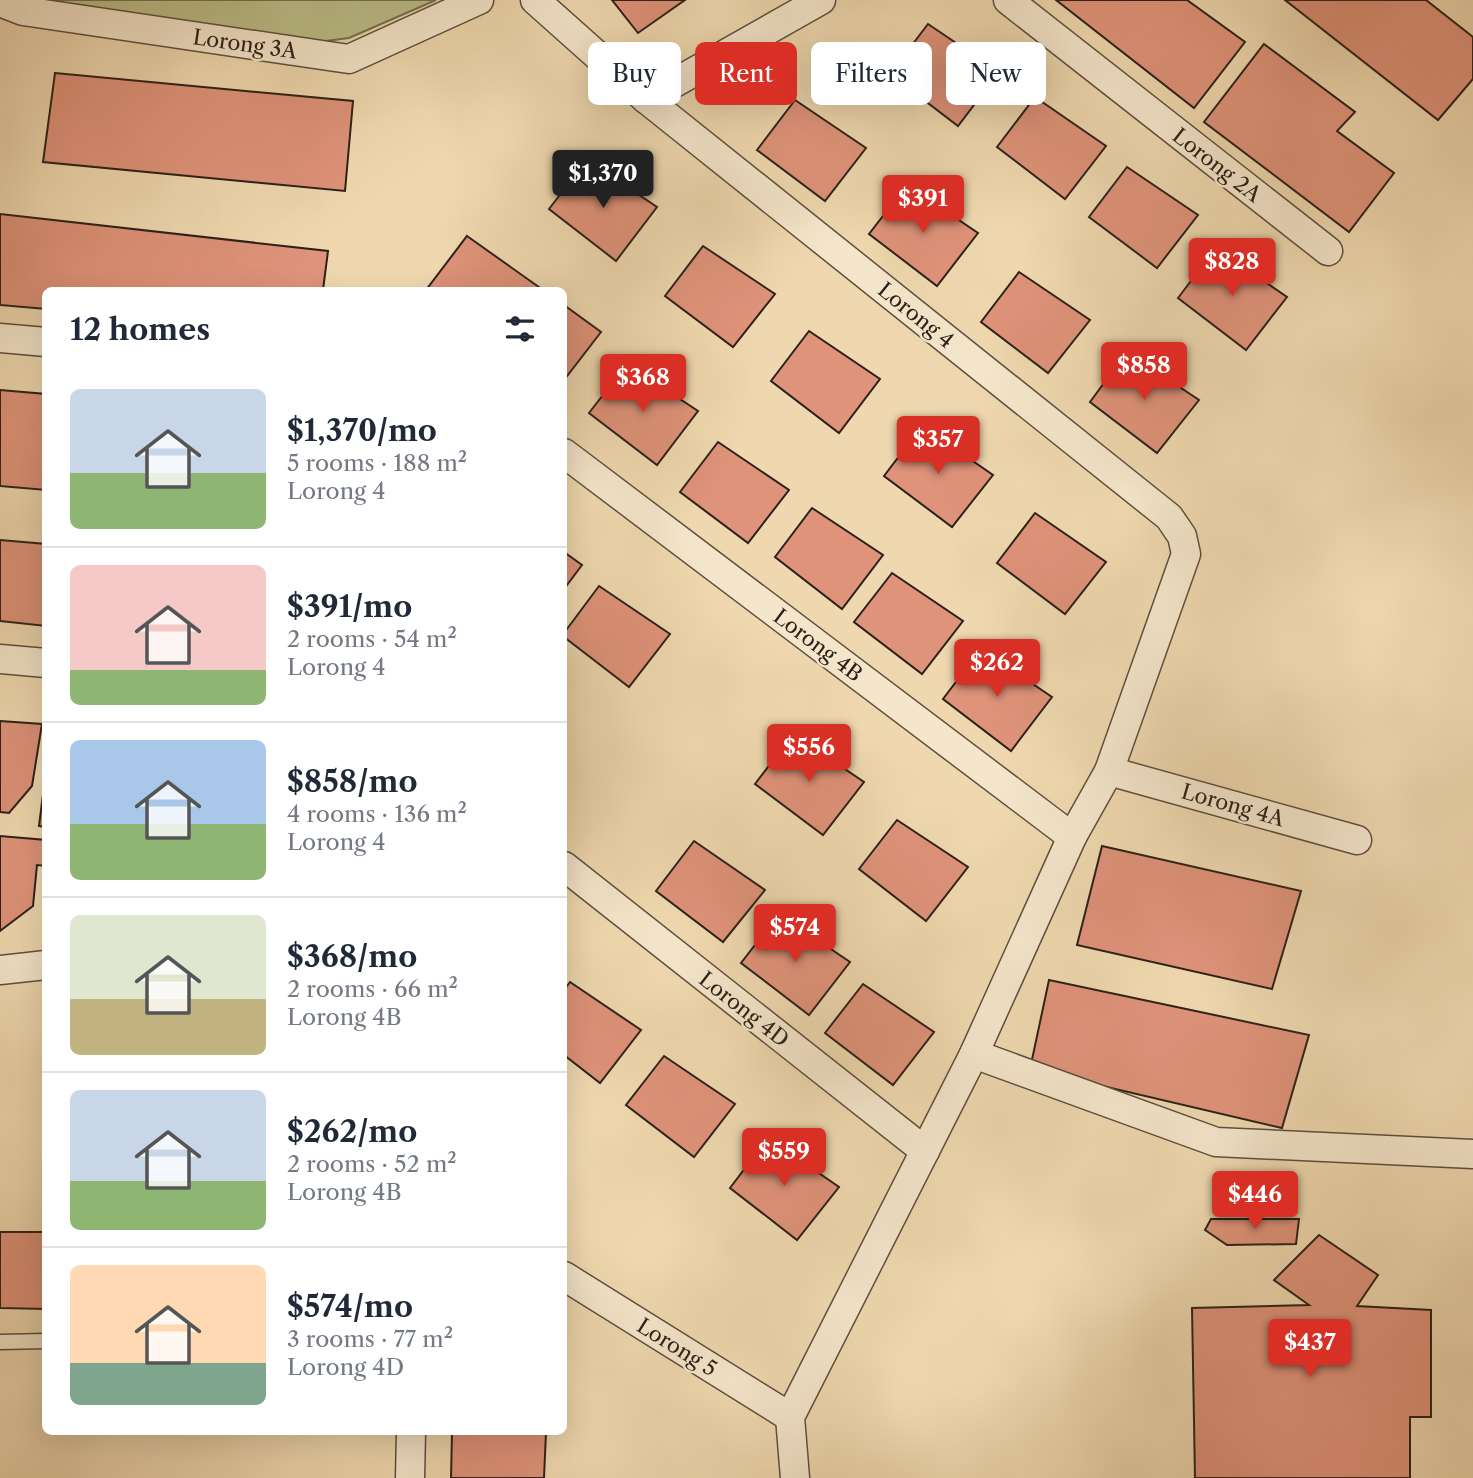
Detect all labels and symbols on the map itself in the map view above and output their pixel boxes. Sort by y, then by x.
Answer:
street label: Lorong 3A [191,24,299,64]
street label: Lorong 2A [1168,123,1267,208]
pin: $1,370 [546,150,660,210]
pin: $391 [882,176,964,235]
pin: $828 [1191,238,1273,298]
street label: Lorong 4 [873,277,959,353]
pin: $858 [1103,342,1185,402]
pin: $368 [602,354,684,414]
pin: $357 [897,416,979,476]
street label: Lorong 4B [769,604,867,686]
pin: $262 [956,640,1038,699]
pin: $556 [768,724,850,784]
street label: Lorong 4A [1179,778,1288,832]
pin: $574 [754,904,836,964]
street label: Lorong 4D [694,966,794,1052]
pin: $559 [743,1128,825,1188]
pin: $446 [1214,1172,1296,1231]
street label: Lorong 5 [633,1313,721,1381]
pin: $437 [1269,1320,1351,1379]

